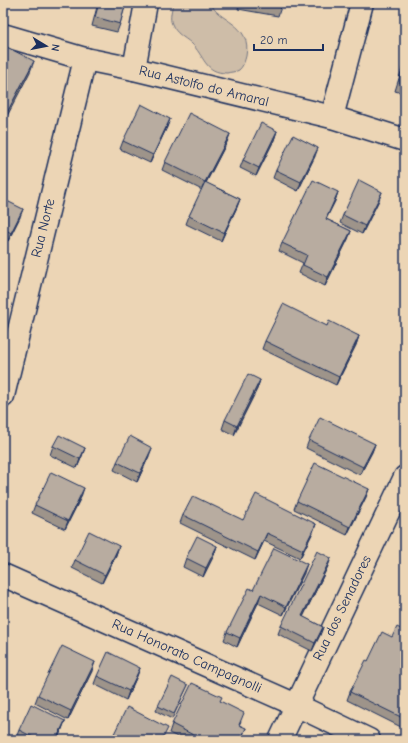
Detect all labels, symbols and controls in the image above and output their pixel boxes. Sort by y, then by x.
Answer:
north arrow [26,26,66,66]
scale bar [254,26,323,52]
text: 20 m [260,33,288,47]
text: N [48,43,62,52]
street label: Rua Astolfo do Amaral [137,62,271,110]
street label: Rua Norte [27,197,59,259]
street label: Rua dos Senadores [309,552,375,664]
street label: Rua Honorato Campagnolli [109,615,265,697]

